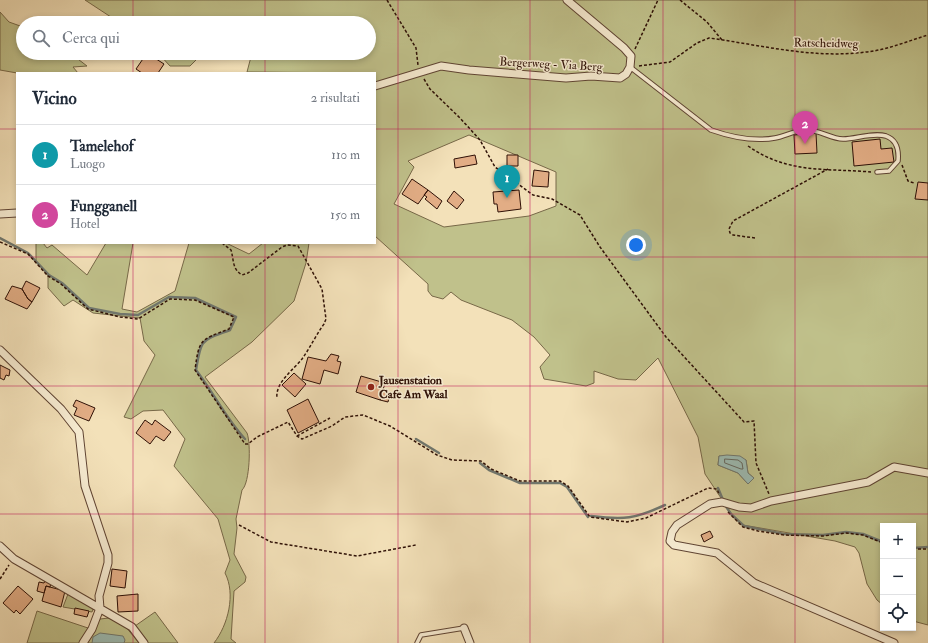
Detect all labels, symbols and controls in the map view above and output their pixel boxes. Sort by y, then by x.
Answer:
search box [16,16,376,60]
icon: search [30,27,52,49]
text: Cerca qui [62,29,120,48]
street label: Ratscheidweg [793,35,860,52]
street label: Bergerweg - Via Berg [499,54,604,75]
text: Vicino [32,88,77,109]
text: 2 risultati [311,90,360,106]
pin: 2 [792,111,818,144]
text: Tamelehof [70,137,134,156]
text: 1 [43,147,47,163]
text: 110 m [331,147,360,163]
text: Luogo [70,156,105,172]
pin: 1 [494,165,520,198]
text: Fungganell [70,197,137,216]
text: 2 [42,207,48,223]
text: 150 m [330,207,360,223]
text: Hotel [70,216,100,232]
your location [626,235,646,255]
place label: Jausenstation Cafe Am Waal [378,373,449,402]
marker: Jausenstation Cafe Am Waal [366,382,376,392]
map controls [880,523,916,631]
button: + [880,523,916,559]
button: − [880,559,916,595]
button: locate [880,595,916,631]

